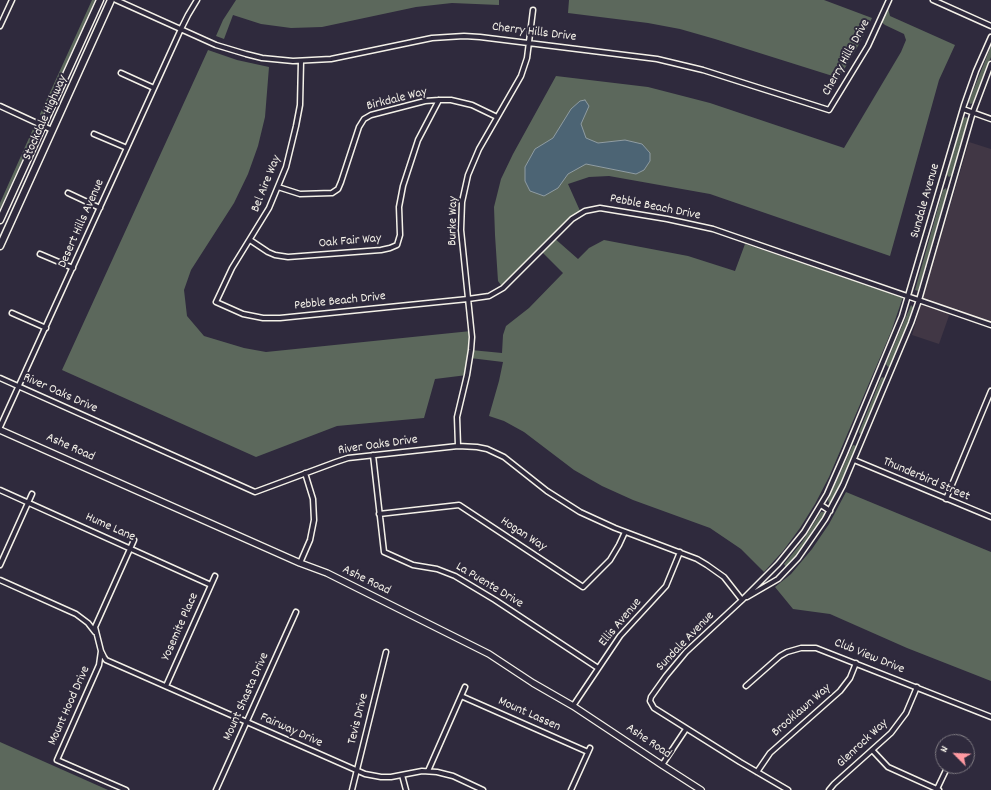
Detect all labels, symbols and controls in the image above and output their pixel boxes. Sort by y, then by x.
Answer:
street label: Cherry Hills Drive [820,17,874,99]
street label: Cherry Hills Drive [491,20,577,46]
street label: Stockdale Highway [20,73,72,163]
street label: Birkdale Way [365,85,429,115]
street label: Bel Aire Way [249,153,285,215]
street label: Sundale Avenue [908,162,944,240]
street label: Desert Hills Avenue [55,177,109,271]
street label: Pebble Beach Drive [608,192,702,224]
street label: Burke Way [446,196,462,246]
street label: Oak Fair Way [318,231,382,253]
street label: Pebble Beach Drive [294,289,386,315]
street label: River Oaks Drive [20,371,100,417]
street label: Ashe Road [43,430,97,466]
street label: River Oaks Drive [337,433,419,459]
street label: Thunderbird Street [880,455,972,505]
street label: Hume Lane [83,510,137,546]
street label: Hogan Way [497,514,549,556]
street label: La Puente Drive [452,560,526,612]
street label: Ashe Road [339,563,393,599]
street label: Yosemite Place [159,591,203,663]
street label: Ellis Avenue [596,596,646,650]
street label: Sundale Avenue [654,609,718,675]
street label: Club View Drive [832,636,906,678]
street label: Mount Shasta Drive [221,650,273,744]
street label: Mount Hood Drive [46,664,94,748]
street label: Brooklawn Way [769,681,835,741]
street label: Tevis Drive [345,692,373,746]
street label: Mount Lassen [495,694,563,736]
street label: Fairway Drive [257,710,325,752]
street label: Glenrock Way [834,716,892,772]
street label: Ashe Road [622,721,674,763]
north arrow [935,734,975,774]
text: N [937,744,953,755]

